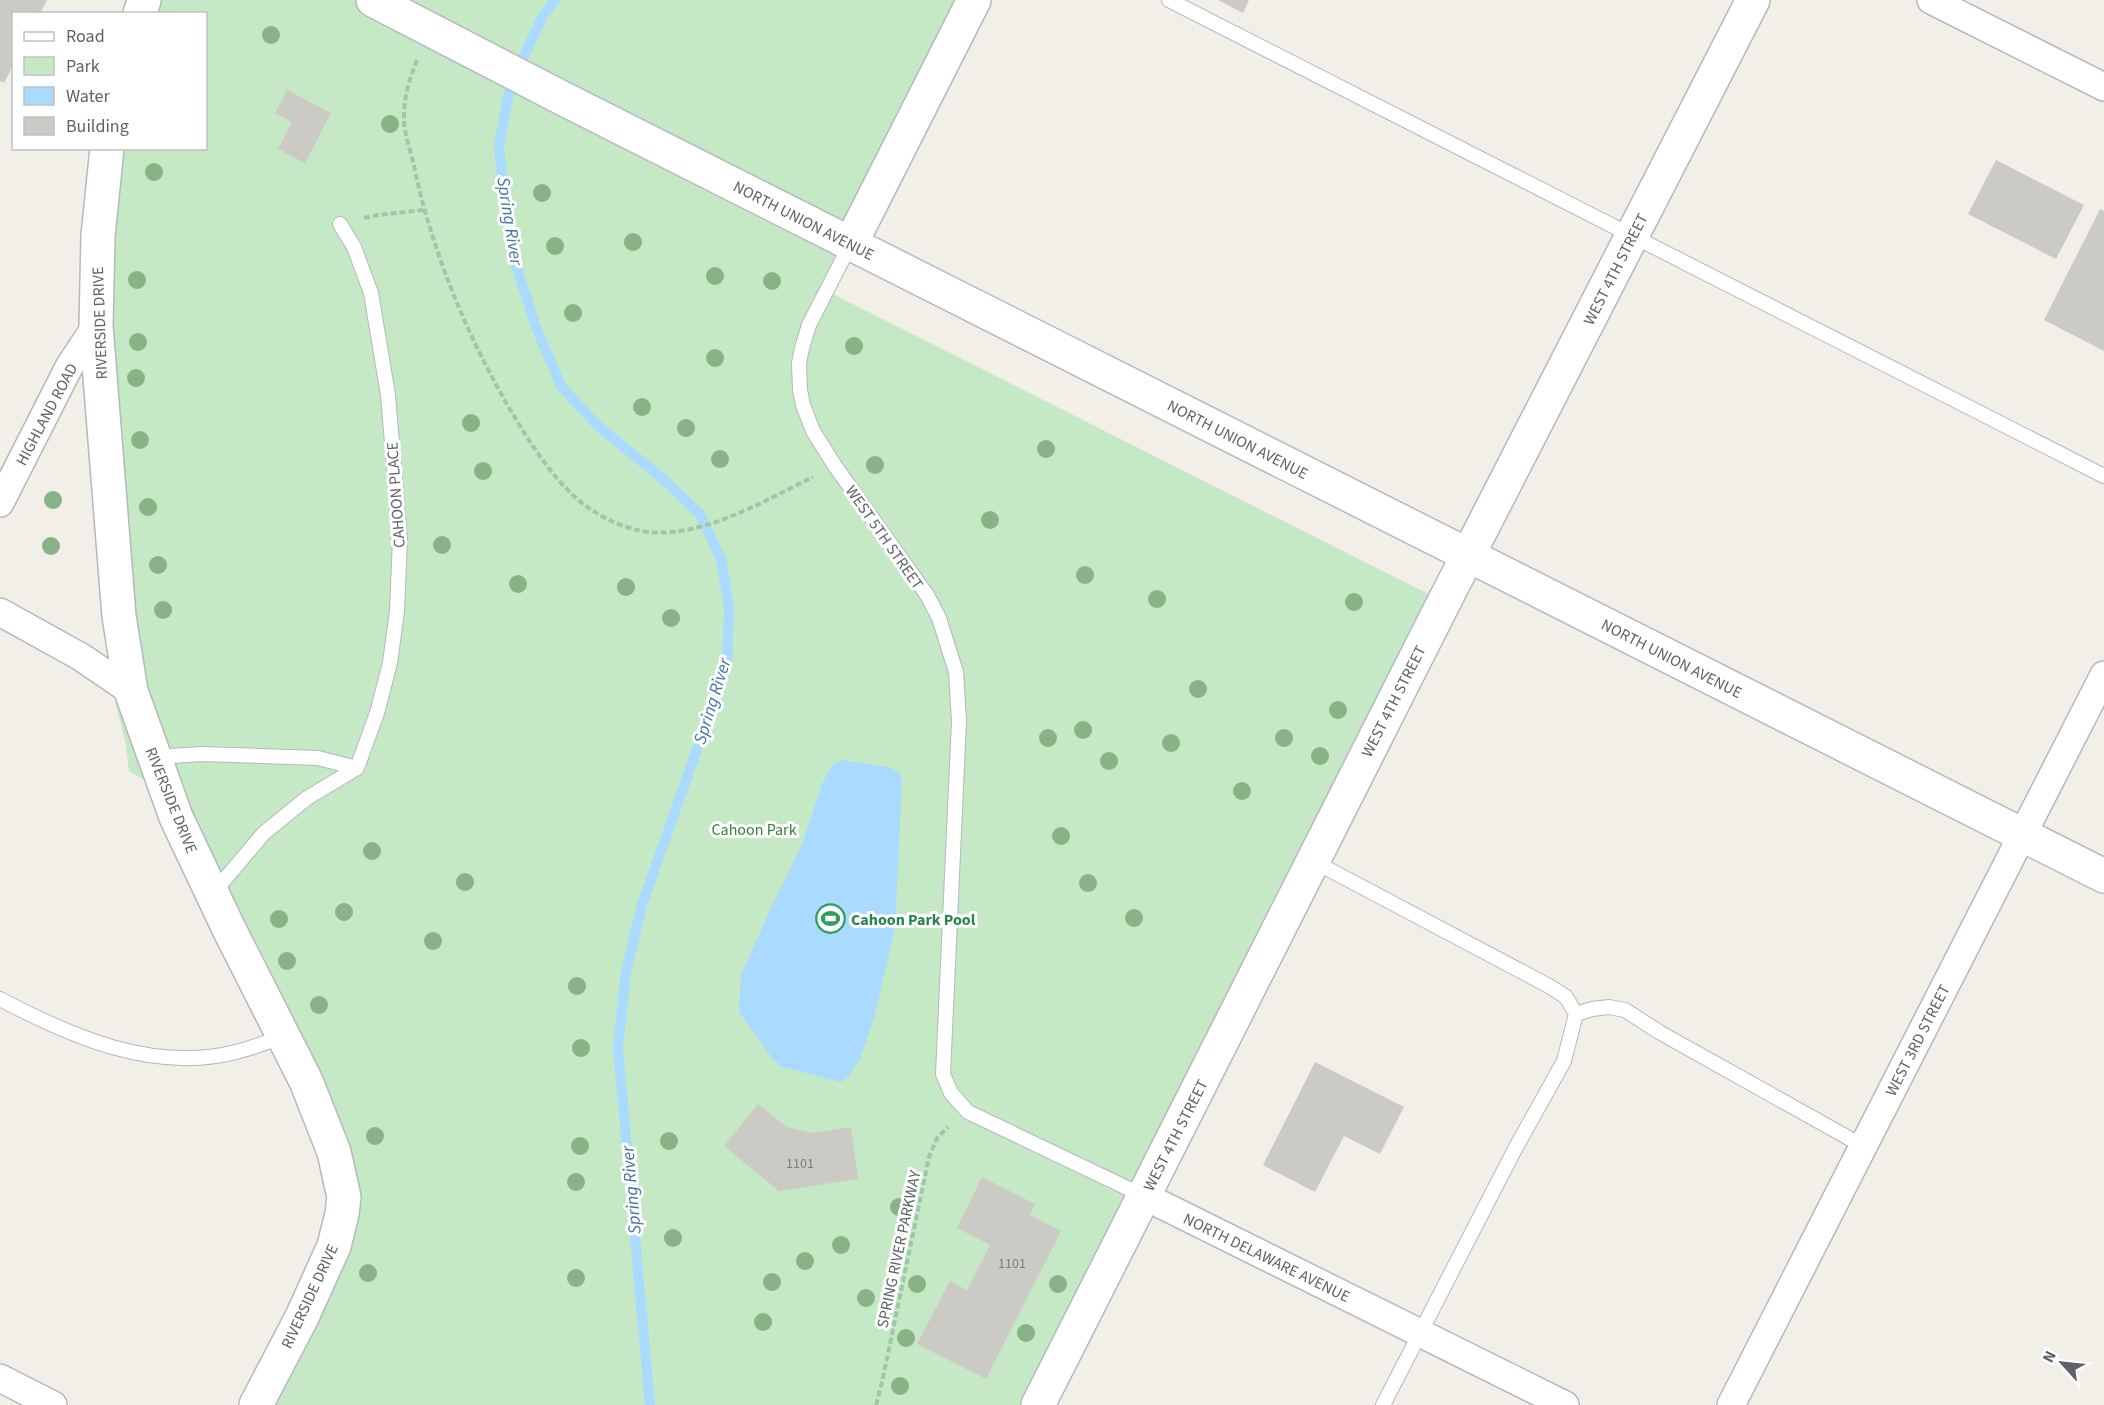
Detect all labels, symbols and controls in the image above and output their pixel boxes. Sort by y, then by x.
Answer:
legend [12,12,207,150]
text: Road [66,24,105,49]
text: Park [66,54,100,79]
text: Water [66,84,110,109]
text: Building [66,114,129,139]
water label: Spring River [490,175,529,268]
street label: NORTH UNION AVENUE [729,176,878,266]
street label: WEST 4TH STREET [1578,210,1654,329]
street label: RIVERSIDE DRIVE [87,266,113,380]
street label: HIGHLAND ROAD [11,359,83,469]
street label: NORTH UNION AVENUE [1163,395,1312,485]
street label: CAHOON PLACE [381,441,411,549]
street label: WEST 5TH STREET [840,481,929,594]
street label: NORTH UNION AVENUE [1597,614,1746,704]
street label: WEST 4TH STREET [1356,642,1432,761]
water label: Spring River [688,654,738,747]
street label: RIVERSIDE DRIVE [140,744,202,857]
park label: Cahoon Park [711,819,797,841]
sports icon: Cahoon Park Pool [814,903,846,935]
place label: Cahoon Park Pool [851,909,976,931]
street label: WEST 3RD STREET [1880,981,1956,1100]
street label: WEST 4TH STREET [1138,1076,1214,1195]
water label: Spring River [615,1144,648,1235]
house number: 1101 [786,1154,814,1174]
street label: SPRING RIVER PARKWAY [872,1168,927,1330]
street label: NORTH DELAWARE AVENUE [1179,1208,1354,1308]
street label: RIVERSIDE DRIVE [276,1241,344,1352]
house number: 1101 [998,1254,1026,1274]
north arrow [2032,1333,2092,1393]
text: N [2037,1347,2062,1366]

